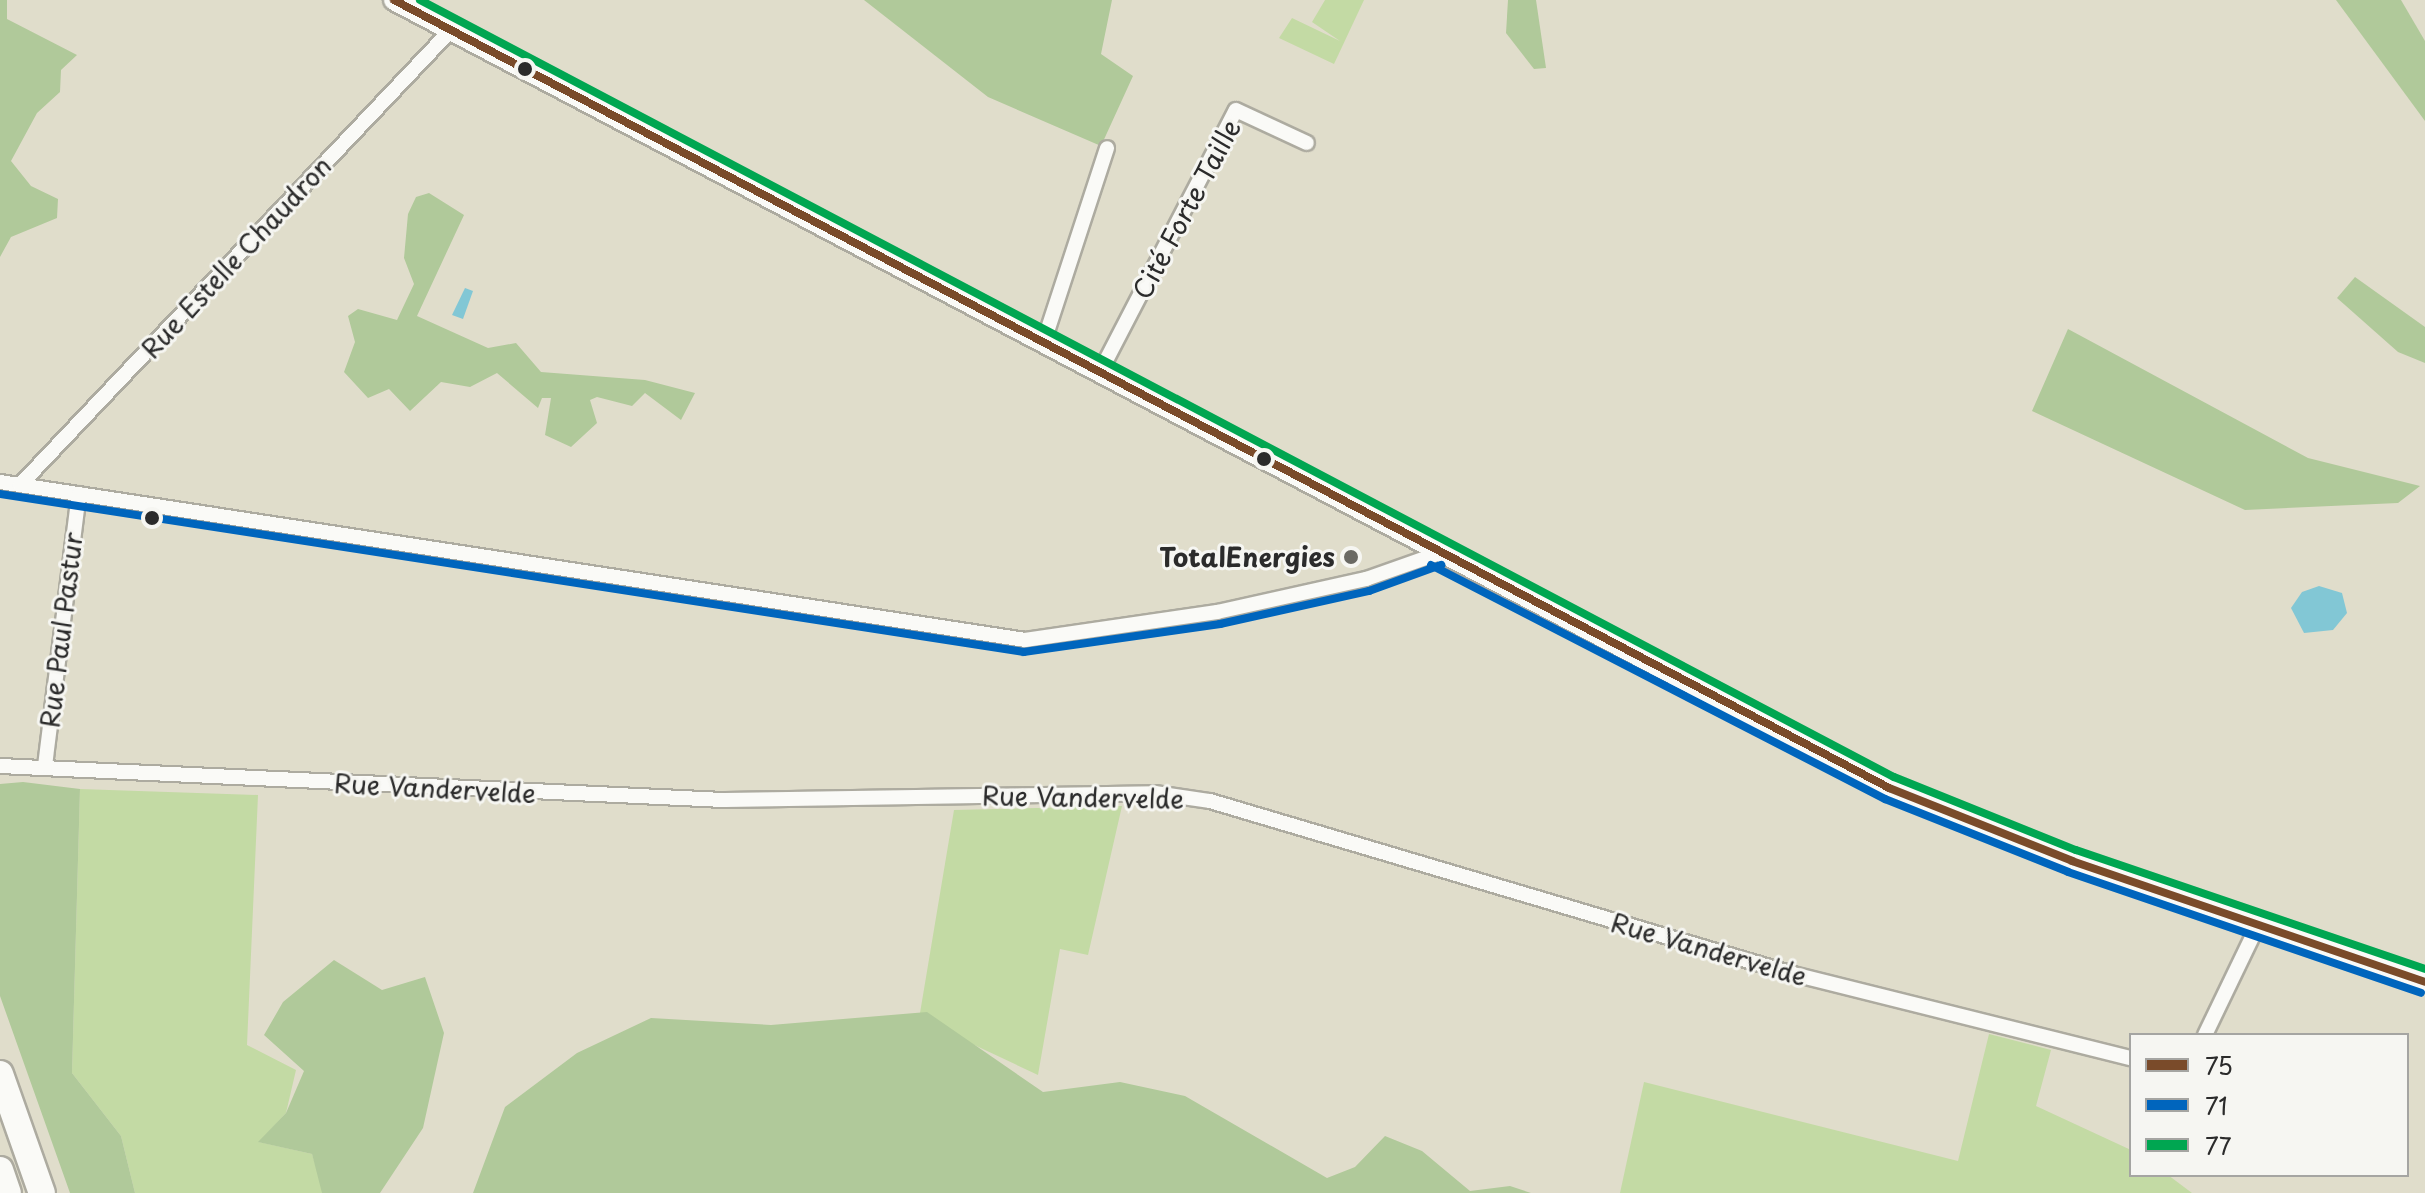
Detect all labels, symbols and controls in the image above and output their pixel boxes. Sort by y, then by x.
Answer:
unlabelled marker [517,61,533,77]
street label: Cité Forte Taille [1126,114,1246,304]
street label: Rue Estelle Chaudron [133,148,339,366]
unlabelled marker [1256,451,1272,467]
unlabelled marker [144,510,160,526]
street label: Rue Paul Pastur [33,530,89,730]
place label: TotalEnergies [1159,541,1335,573]
marker: TotalEnergies [1342,548,1360,566]
street label: Rue Vandervelde [332,767,538,809]
street label: Rue Vandervelde [981,780,1185,814]
street label: Rue Vandervelde [1606,906,1812,992]
legend [2129,1033,2409,1177]
text: 75 [2205,1047,2233,1083]
text: 71 [2205,1087,2228,1123]
text: 77 [2205,1127,2231,1163]

